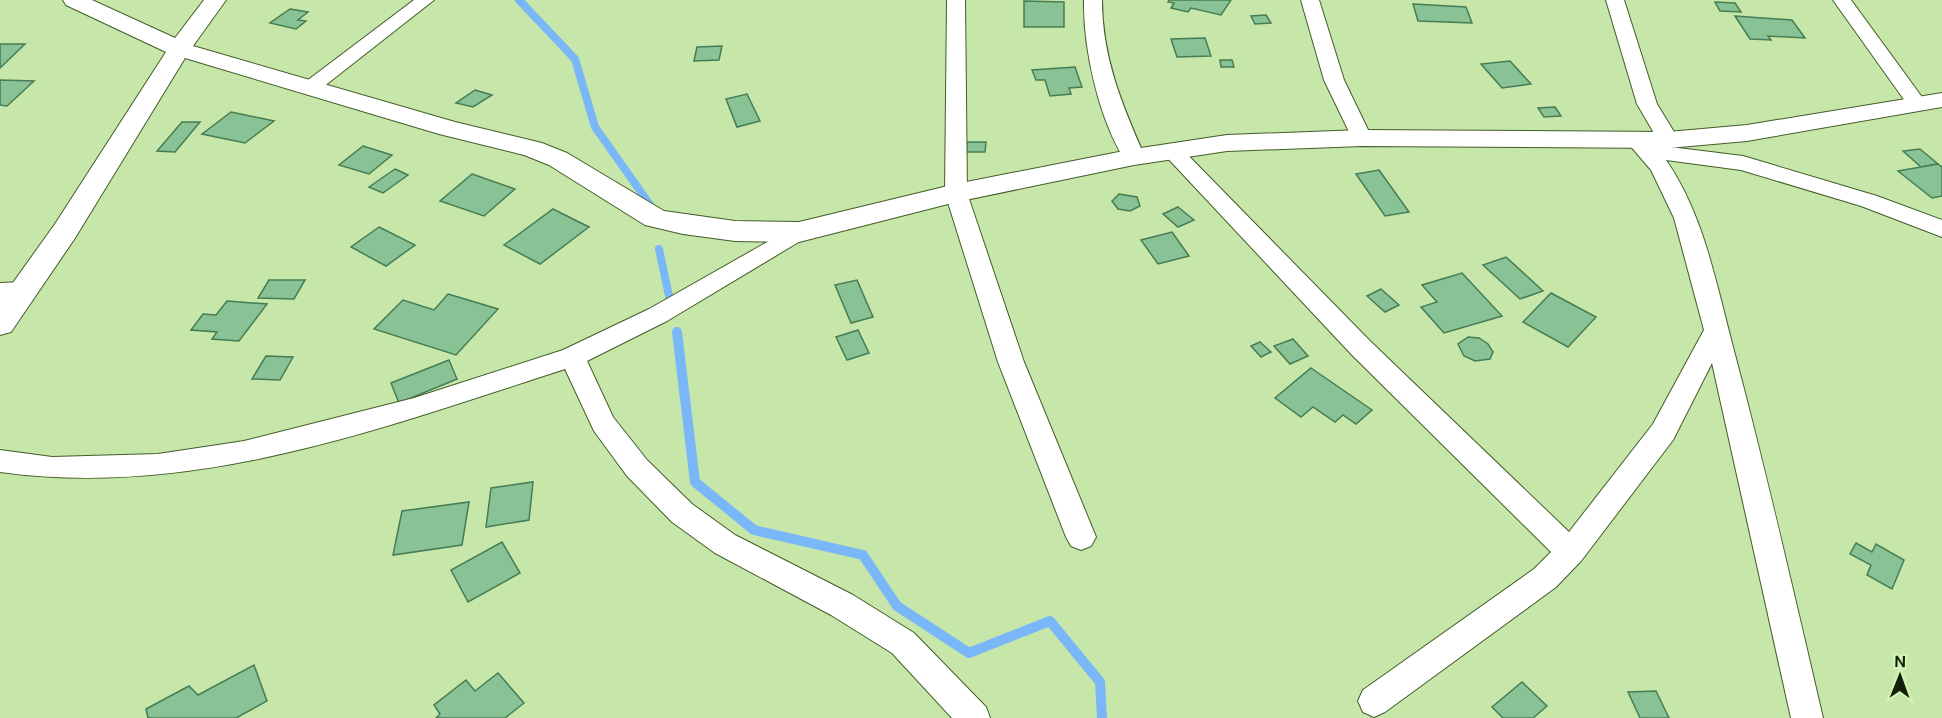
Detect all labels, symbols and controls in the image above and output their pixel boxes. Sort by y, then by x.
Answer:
north arrow [1870,646,1930,706]
text: N [1894,651,1906,672]

